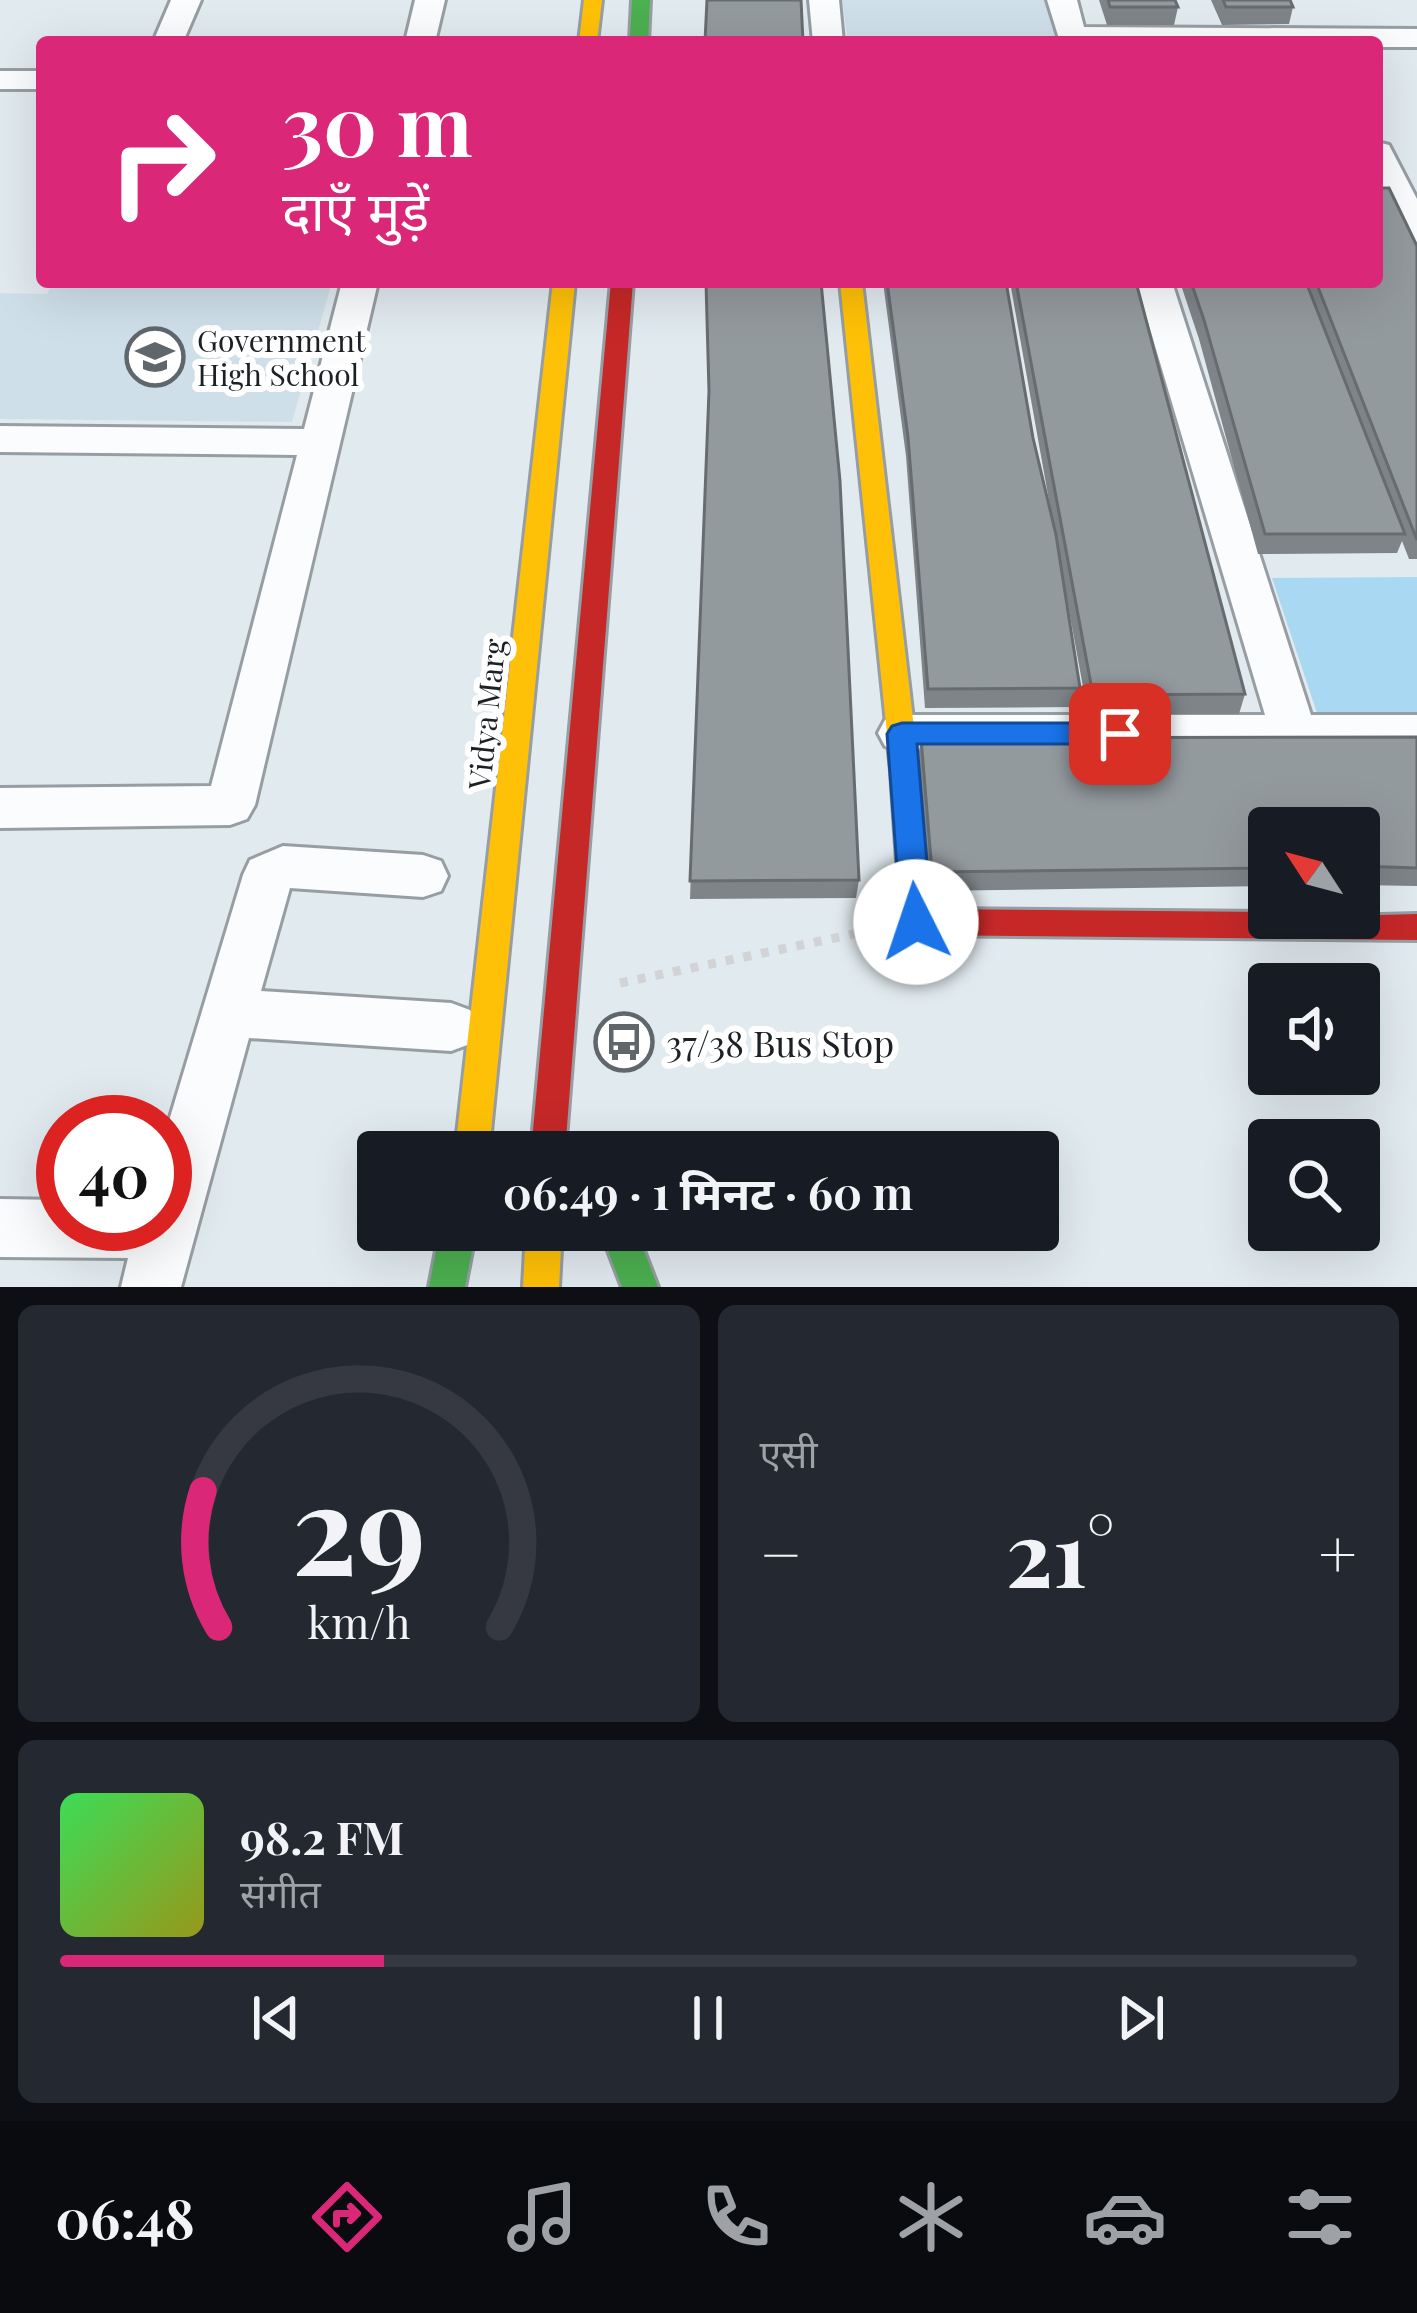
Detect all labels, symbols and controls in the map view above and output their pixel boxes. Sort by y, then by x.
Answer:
text: 30 m [282,66,473,178]
icon: right [84,84,240,240]
text: दाएँ मुड़ें [282,173,429,245]
place label: Government High School [197,320,366,394]
school or university icon: Government High School [124,326,186,388]
street label: Vidya Marg [458,636,514,792]
pin [1069,683,1171,785]
icon: arrive [1087,701,1153,767]
north arrow [1248,807,1380,939]
map controls [1248,807,1380,1251]
position arrow [853,859,979,985]
button: sound [1248,963,1380,1095]
bus stop icon: 37/38 Bus Stop [593,1011,655,1073]
place label: 37/38 Bus Stop [666,1018,894,1066]
speed limit sign: 40 [36,1095,192,1251]
button: search [1248,1119,1380,1251]
text: 06:49 · 1 मिनट · 60 m [503,1161,913,1221]
text: एसी [760,1426,818,1478]
text: 29 [292,1441,426,1607]
text: 21° [1006,1491,1115,1611]
text: − [760,1508,802,1596]
text: + [1318,1508,1357,1596]
text: km/h [307,1592,410,1649]
text: 98.2 FM [240,1806,404,1866]
text: संगीत [240,1866,321,1918]
icon: previous [243,1985,309,2051]
icon: pause [675,1985,741,2051]
icon: next [1108,1985,1174,2051]
icon: directions [305,2175,389,2259]
icon: music [500,2175,584,2259]
icon: phone [694,2175,778,2259]
icon: climate [889,2175,973,2259]
icon: car [1083,2175,1167,2259]
icon: filters [1278,2175,1362,2259]
text: 06:48 [55,2181,195,2253]

